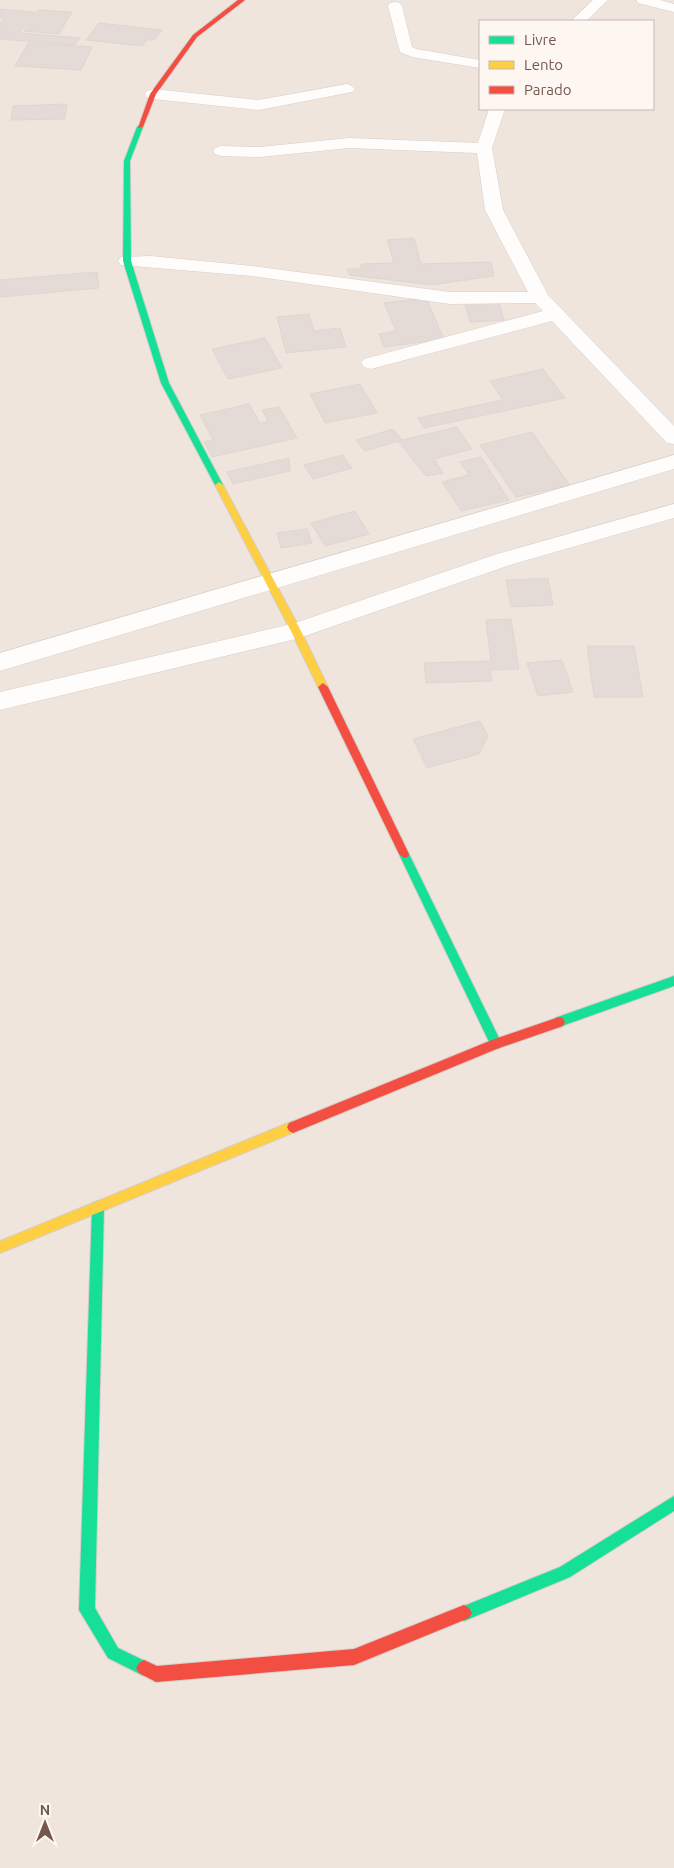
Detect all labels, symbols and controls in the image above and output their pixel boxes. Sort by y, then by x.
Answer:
legend [479,20,654,110]
text: Livre [524,31,557,48]
text: Lento [524,56,563,73]
text: Parado [524,81,571,98]
north arrow [20,1798,70,1848]
text: N [40,1802,50,1818]

